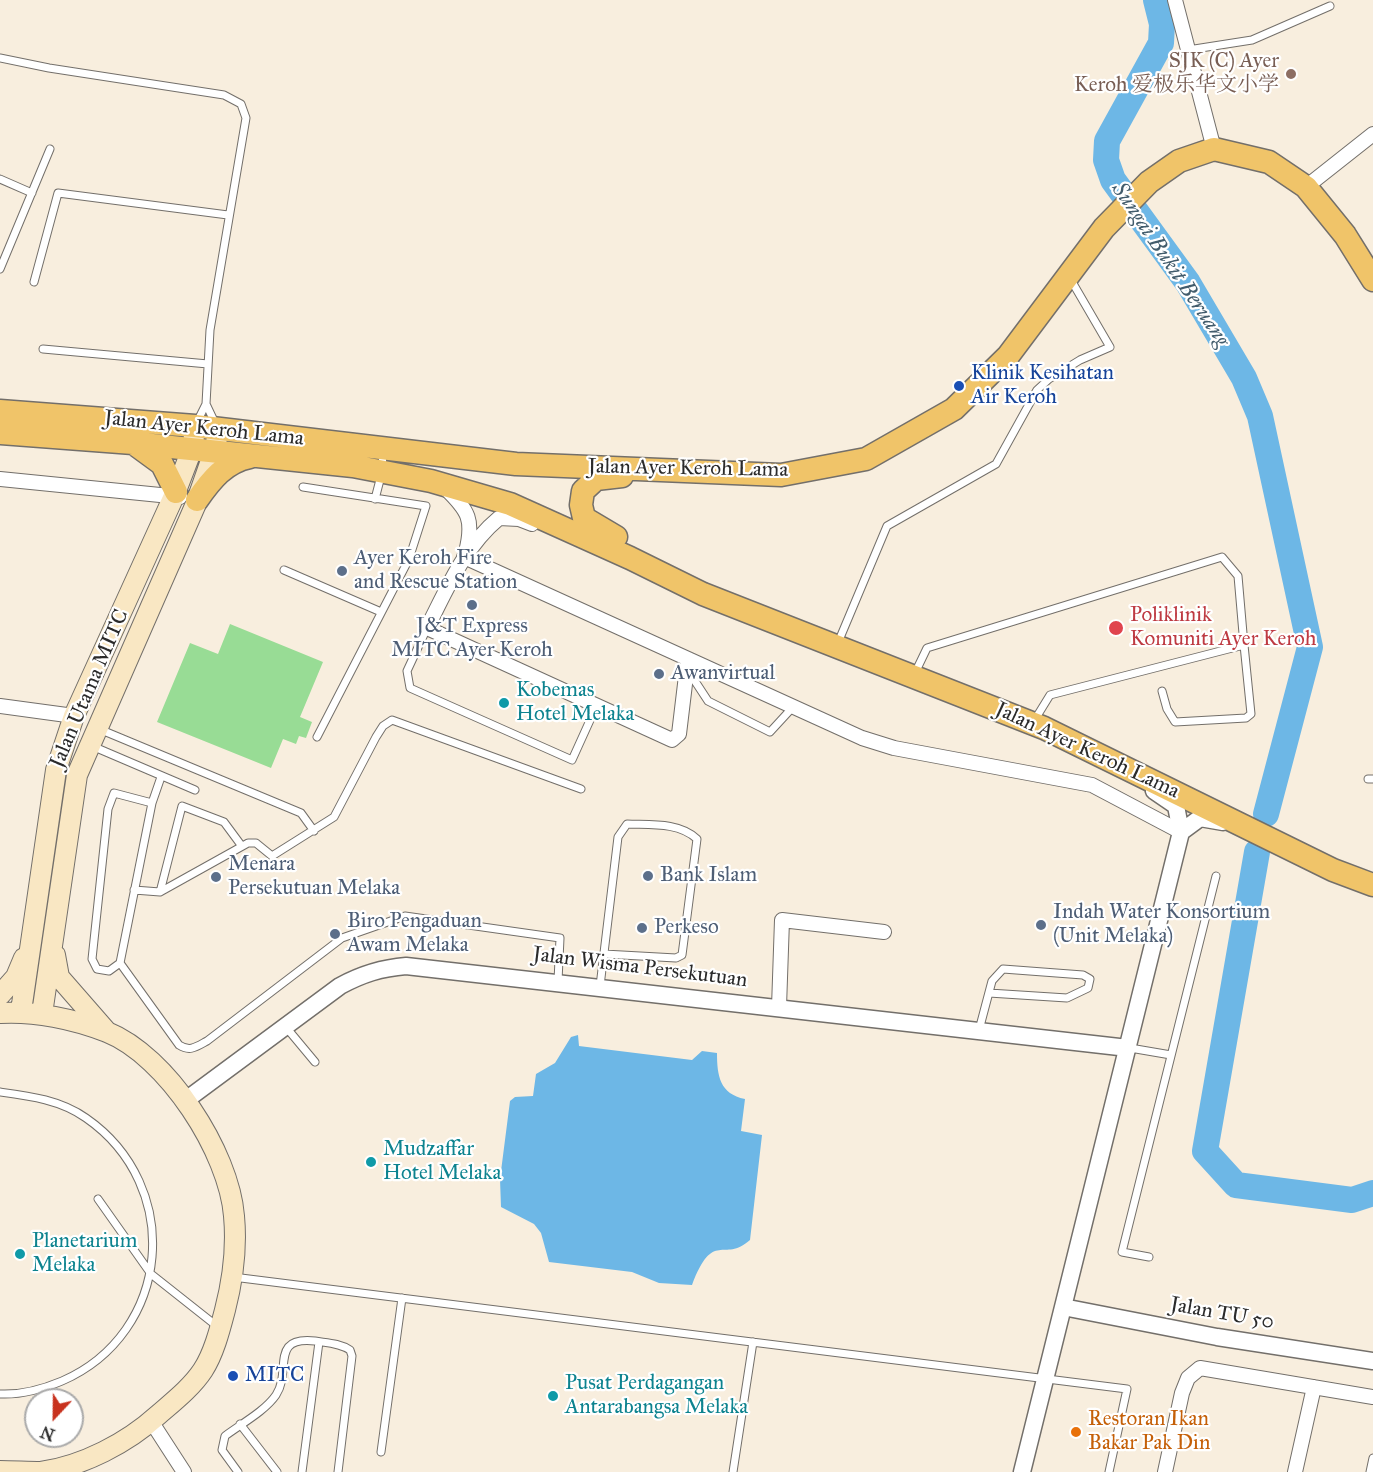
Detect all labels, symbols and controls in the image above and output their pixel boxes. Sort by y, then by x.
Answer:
place label: SJK (C) Ayer Keroh 爱极乐华文小学 [1074,49,1279,99]
marker: SJK (C) Ayer Keroh 爱极乐华文小学 [1284,67,1298,81]
water label: Sungai Bukit Beruang [1105,178,1235,352]
place label: Klinik Kesihatan Air Keroh [971,361,1114,411]
marker: Klinik Kesihatan Air Keroh [952,379,966,393]
street label: Jalan Ayer Keroh Lama [103,406,305,452]
street label: Jalan Ayer Keroh Lama [588,455,788,483]
place label: Ayer Keroh Fire and Rescue Station [354,546,517,596]
marker: Ayer Keroh Fire and Rescue Station [335,564,349,578]
marker: J&T Express MITC Ayer Keroh [465,598,479,612]
place label: Poliklinik Komuniti Ayer Keroh [1130,603,1316,653]
street label: Jalan Utama MITC [45,606,135,772]
place label: J&T Express MITC Ayer Keroh [391,614,553,664]
marker: Poliklinik Komuniti Ayer Keroh [1107,619,1125,637]
place label: Awanvirtual [671,661,775,687]
marker: Awanvirtual [652,667,666,681]
place label: Kobemas Hotel Melaka [516,678,634,728]
marker: Kobemas Hotel Melaka [497,696,511,710]
street label: Jalan Ayer Keroh Lama [991,697,1183,805]
place label: Menara Persekutuan Melaka [228,852,400,902]
place label: Bank Islam [660,863,757,889]
marker: Bank Islam [641,869,655,883]
marker: Menara Persekutuan Melaka [209,870,223,884]
place label: Indah Water Konsortium (Unit Melaka) [1053,900,1270,950]
place label: Biro Pengaduan Awam Melaka [347,909,482,959]
place label: Perkeso [654,915,719,941]
marker: Indah Water Konsortium (Unit Melaka) [1034,918,1048,932]
marker: Perkeso [635,921,649,935]
marker: Biro Pengaduan Awam Melaka [328,927,342,941]
street label: Jalan Wisma Persekutuan [531,942,749,994]
place label: Mudzaffar Hotel Melaka [383,1137,501,1187]
marker: Mudzaffar Hotel Melaka [364,1155,378,1169]
place label: Planetarium Melaka [32,1229,137,1279]
marker: Planetarium Melaka [13,1247,27,1261]
street label: Jalan TU 50 [1168,1292,1276,1336]
place label: MITC [245,1363,304,1389]
marker: MITC [226,1369,240,1383]
place label: Pusat Perdagangan Antarabangsa Melaka [565,1371,748,1421]
north arrow [24,1388,84,1448]
marker: Pusat Perdagangan Antarabangsa Melaka [546,1389,560,1403]
place label: Restoran Ikan Bakar Pak Din [1088,1407,1210,1457]
text: N [38,1422,58,1445]
marker: Restoran Ikan Bakar Pak Din [1069,1425,1083,1439]

